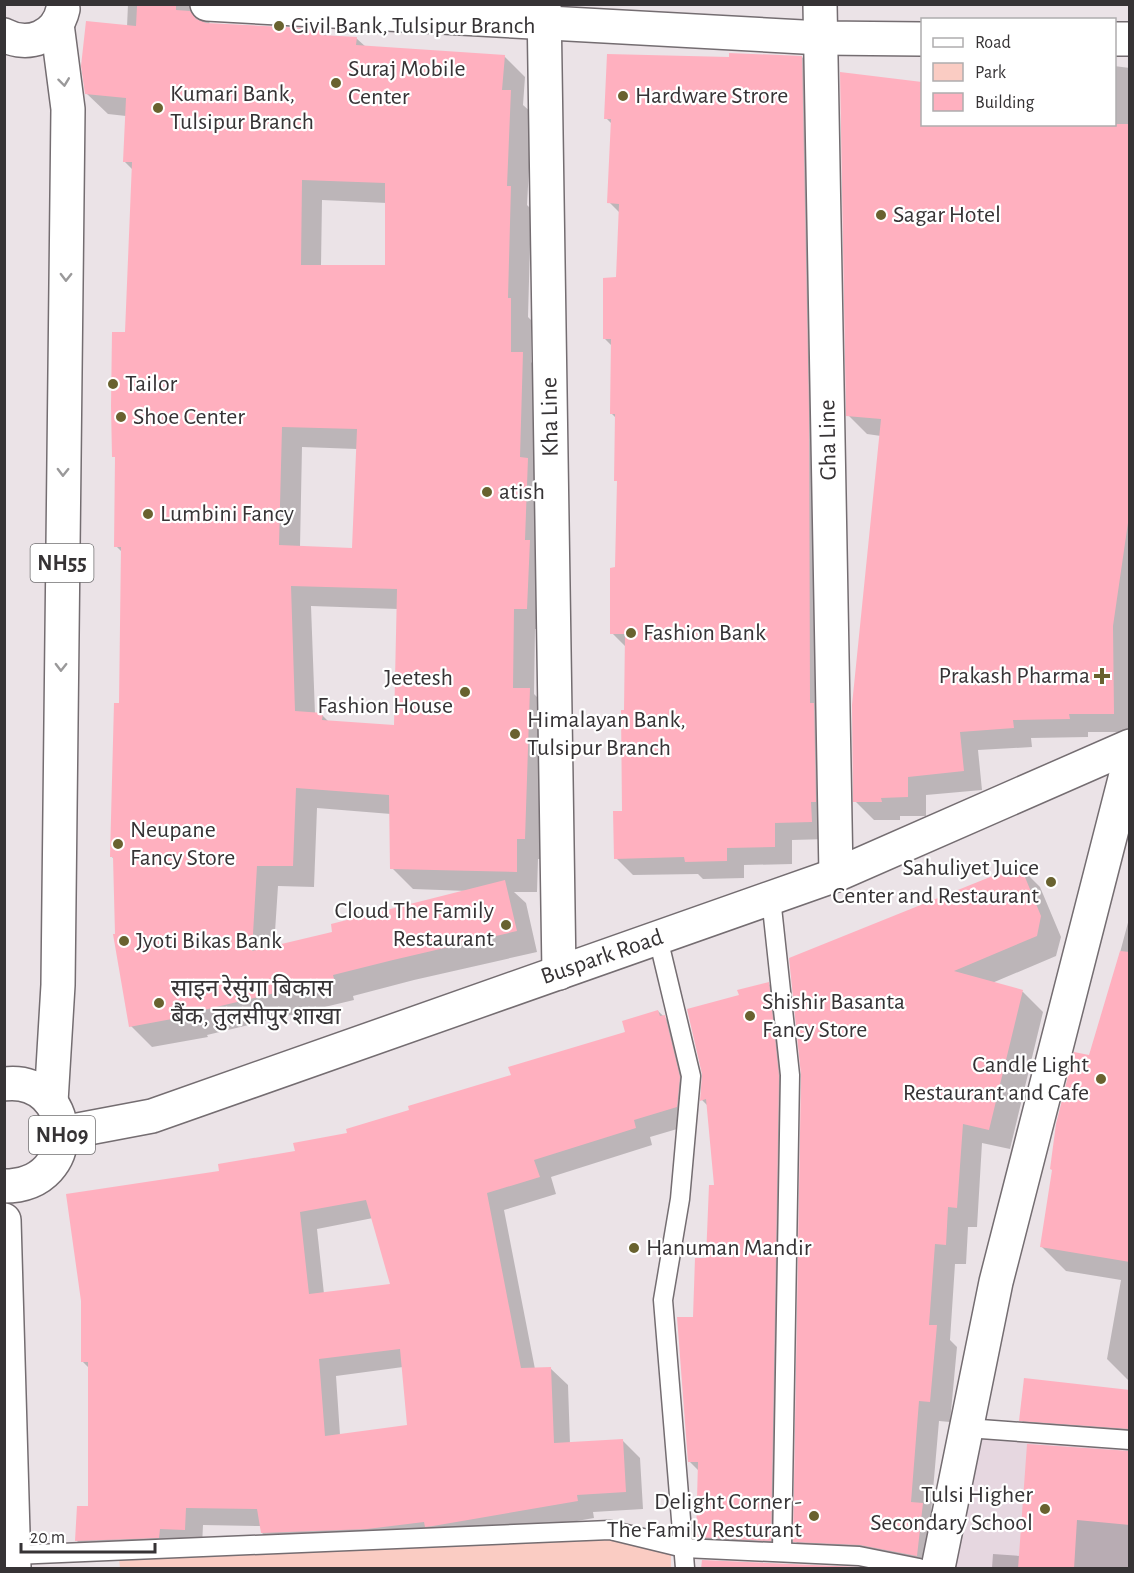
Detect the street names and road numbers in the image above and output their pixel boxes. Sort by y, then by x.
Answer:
street label: Kha Line [537,377,563,457]
street label: Gha Line [815,399,841,481]
road number: NH55 [31,544,94,582]
street label: Buspark Road [538,925,666,989]
road number: NH09 [29,1116,95,1154]

